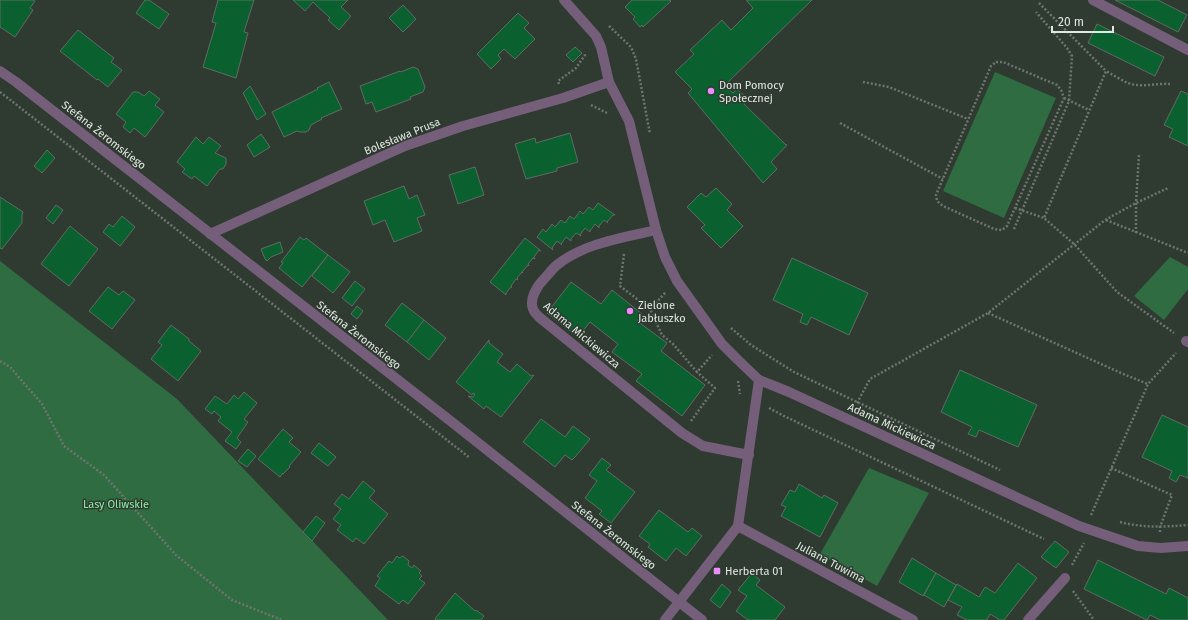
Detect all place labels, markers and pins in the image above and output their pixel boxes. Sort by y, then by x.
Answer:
place label: Dom Pomocy Społecznej [719,79,784,105]
marker: Dom Pomocy Społecznej [706,86,716,96]
place label: Zielone Jabłuszko [638,299,686,325]
marker: Zielone Jabłuszko [625,306,635,316]
place label: Herberta 01 [725,565,783,578]
marker: Herberta 01 [712,566,722,576]

